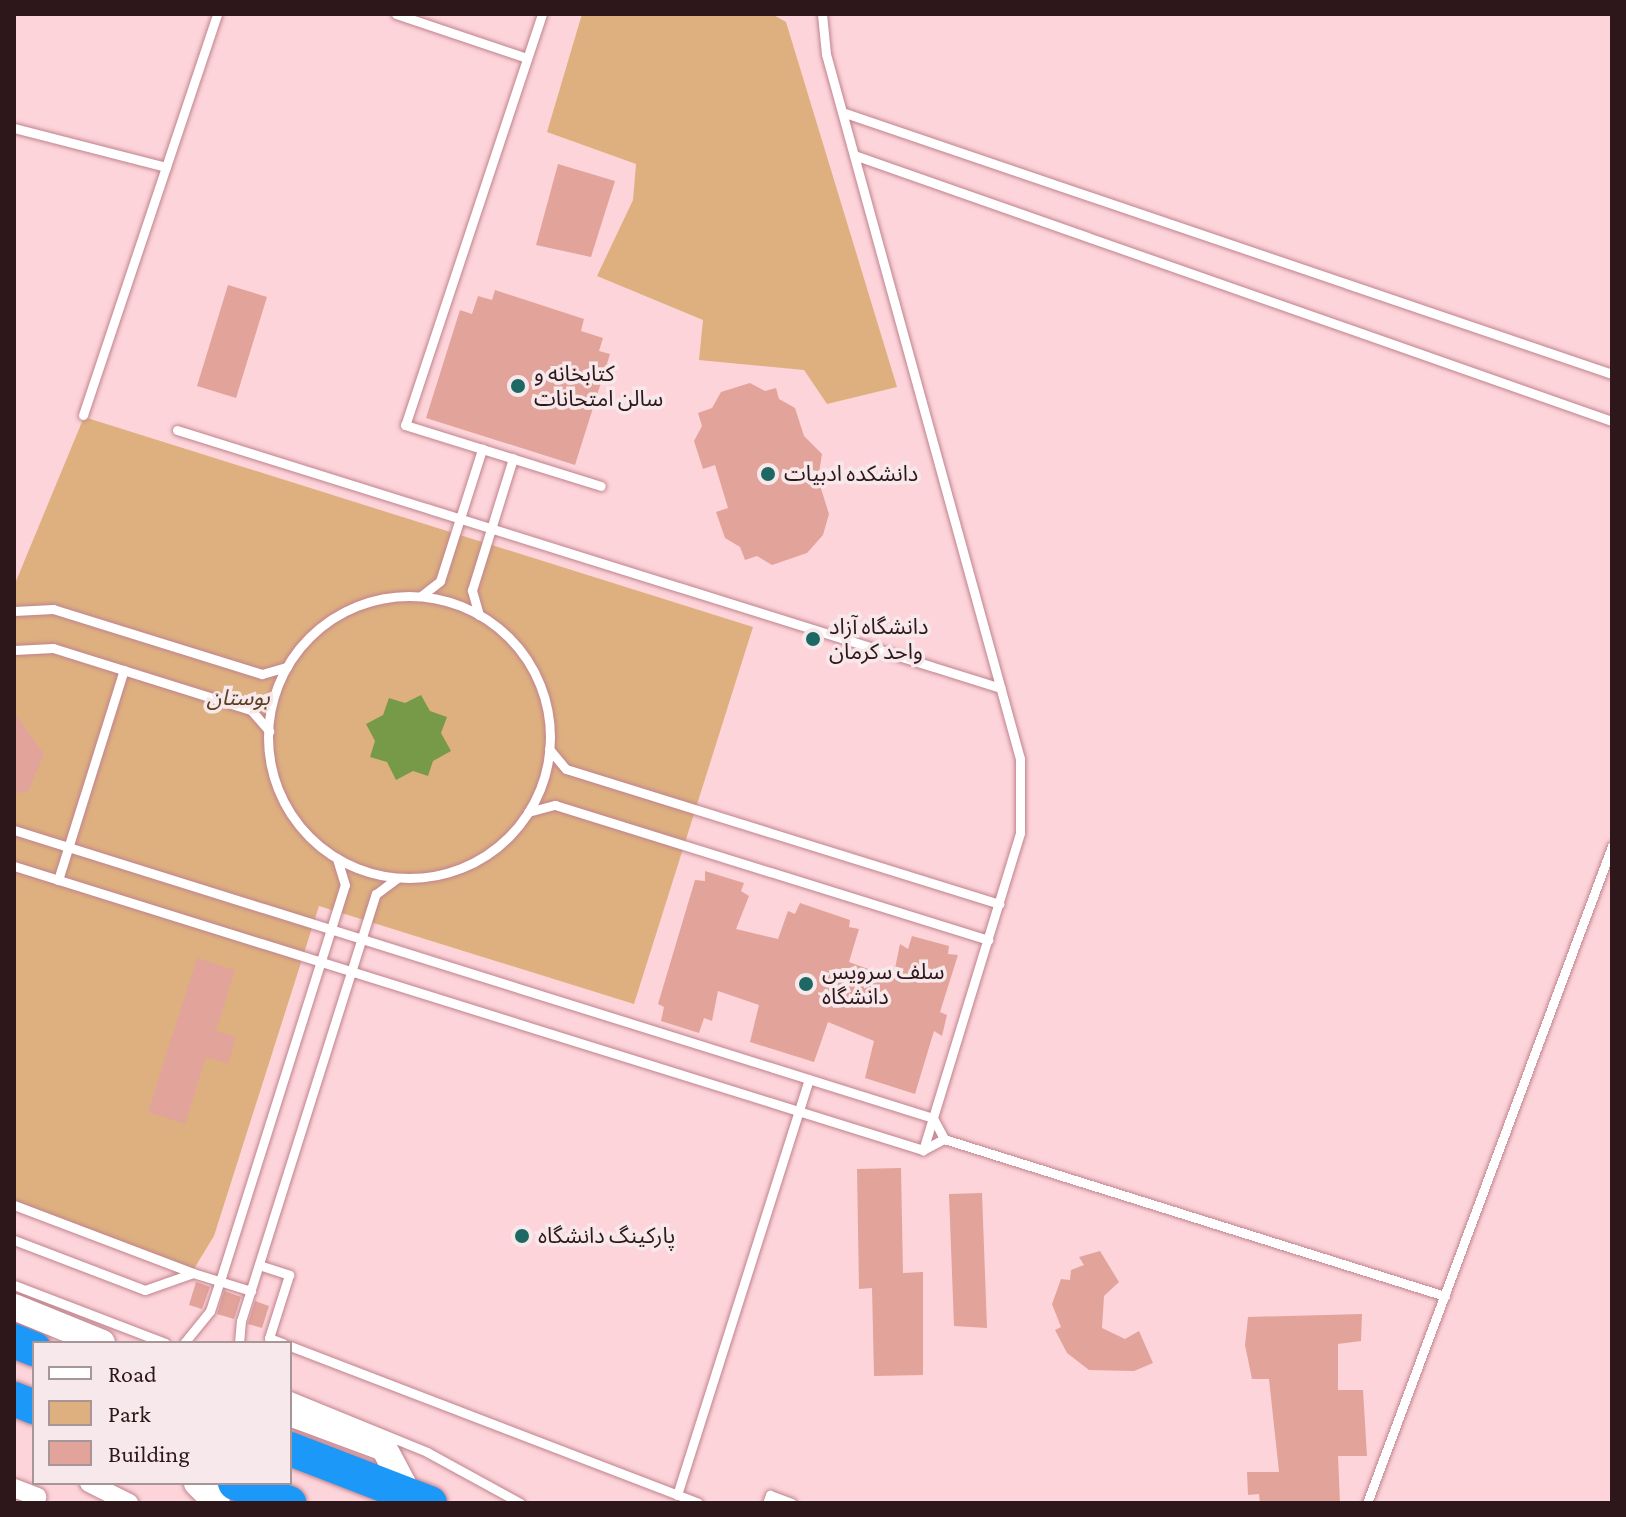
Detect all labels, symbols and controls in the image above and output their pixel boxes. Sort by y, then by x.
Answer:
place label: کتابخانه و سالن امتحانات [534,360,663,412]
marker: کتابخانه و سالن امتحانات [509,377,527,395]
place label: دانشکده ادبیات [784,461,918,487]
marker: دانشکده ادبیات [759,465,777,483]
place label: دانشگاه آزاد واحد کرمان [829,613,928,664]
marker: دانشگاه آزاد واحد کرمان [804,630,822,648]
park label: بوستان [206,685,270,711]
place label: سلف سرویس دانشگاه [822,958,944,1010]
marker: سلف سرویس دانشگاه [797,975,815,993]
place label: پارکینگ دانشگاه [538,1223,675,1249]
marker: پارکینگ دانشگاه [513,1227,531,1245]
legend [32,1341,292,1485]
text: Road [108,1360,157,1387]
text: Park [108,1400,151,1427]
text: Building [108,1440,190,1467]

